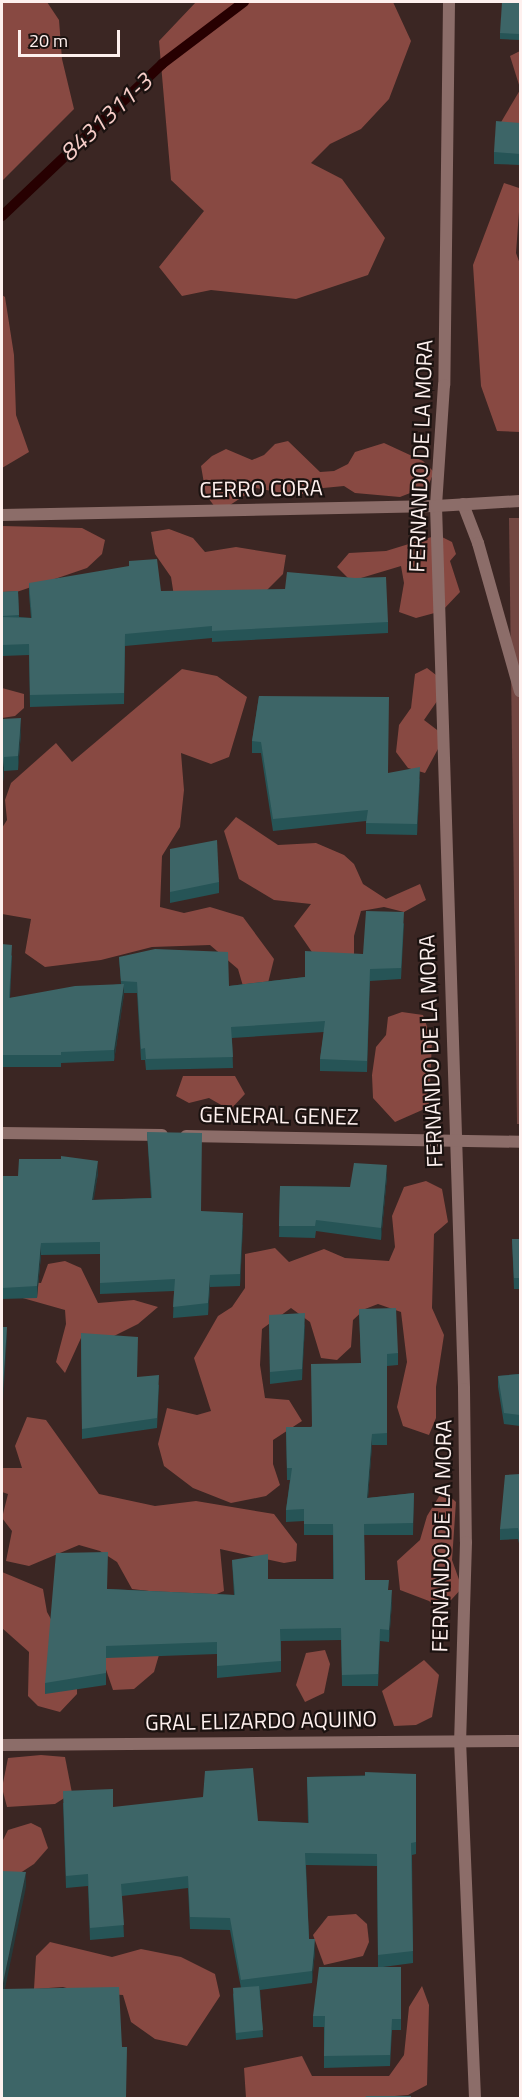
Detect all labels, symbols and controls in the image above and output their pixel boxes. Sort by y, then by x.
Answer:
scale bar [21,18,123,56]
text: 20 m [29,27,68,54]
water label: 8431311-3 [54,67,158,167]
street label: FERNANDO DE LA MORA [404,339,438,573]
street label: CERRO CORA [199,475,323,503]
street label: FERNANDO DE LA MORA [414,934,448,1168]
street label: GENERAL GENEZ [199,1101,359,1131]
street label: FERNANDO DE LA MORA [427,1419,457,1653]
street label: GRAL ELIZARDO AQUINO [145,1706,377,1736]

